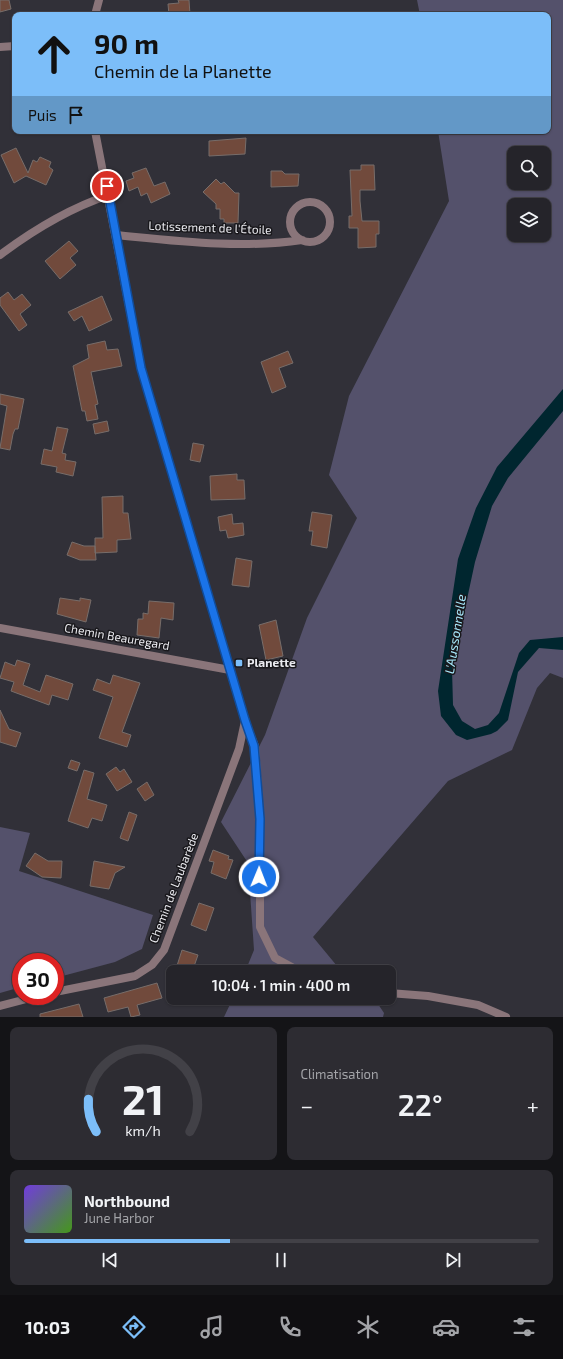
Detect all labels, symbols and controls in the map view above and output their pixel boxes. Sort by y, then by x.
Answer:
text: 90 m [94,26,159,60]
icon: ahead [28,28,80,80]
text: Chemin de la Planette [94,60,272,82]
icon: arrive [65,104,87,126]
text: Puis [28,106,57,124]
map controls [507,146,551,242]
button: search [507,146,551,190]
pin [90,169,124,203]
icon: arrive [96,175,118,197]
button: layers [507,198,551,242]
street label: Lotissement de l'Étoile [148,218,272,236]
water label: L'Aussonnelle [441,593,469,675]
street label: Chemin Beauregard [63,620,171,652]
place label: Planette [247,655,296,669]
marker: Planette [234,658,244,668]
street label: Chemin de Laubarède [146,831,201,945]
position arrow [238,856,280,898]
speed limit sign: 30 [12,953,64,1005]
text: 10:04 · 1 min · 400 m [212,976,350,994]
text: Climatisation [301,1066,379,1082]
text: 21 [122,1072,164,1122]
text: 22° [398,1086,443,1122]
text: − [301,1092,313,1118]
text: + [527,1092,539,1118]
text: km/h [126,1121,161,1138]
text: Northbound [84,1192,170,1210]
text: June Harbor [84,1210,154,1226]
icon: previous [99,1249,121,1271]
icon: pause [270,1249,292,1271]
icon: next [442,1249,464,1271]
icon: directions [120,1313,148,1341]
icon: music [198,1313,226,1341]
icon: phone [276,1313,304,1341]
icon: climate [354,1313,382,1341]
icon: car [432,1313,460,1341]
icon: filters [510,1313,538,1341]
text: 10:03 [25,1316,70,1338]

